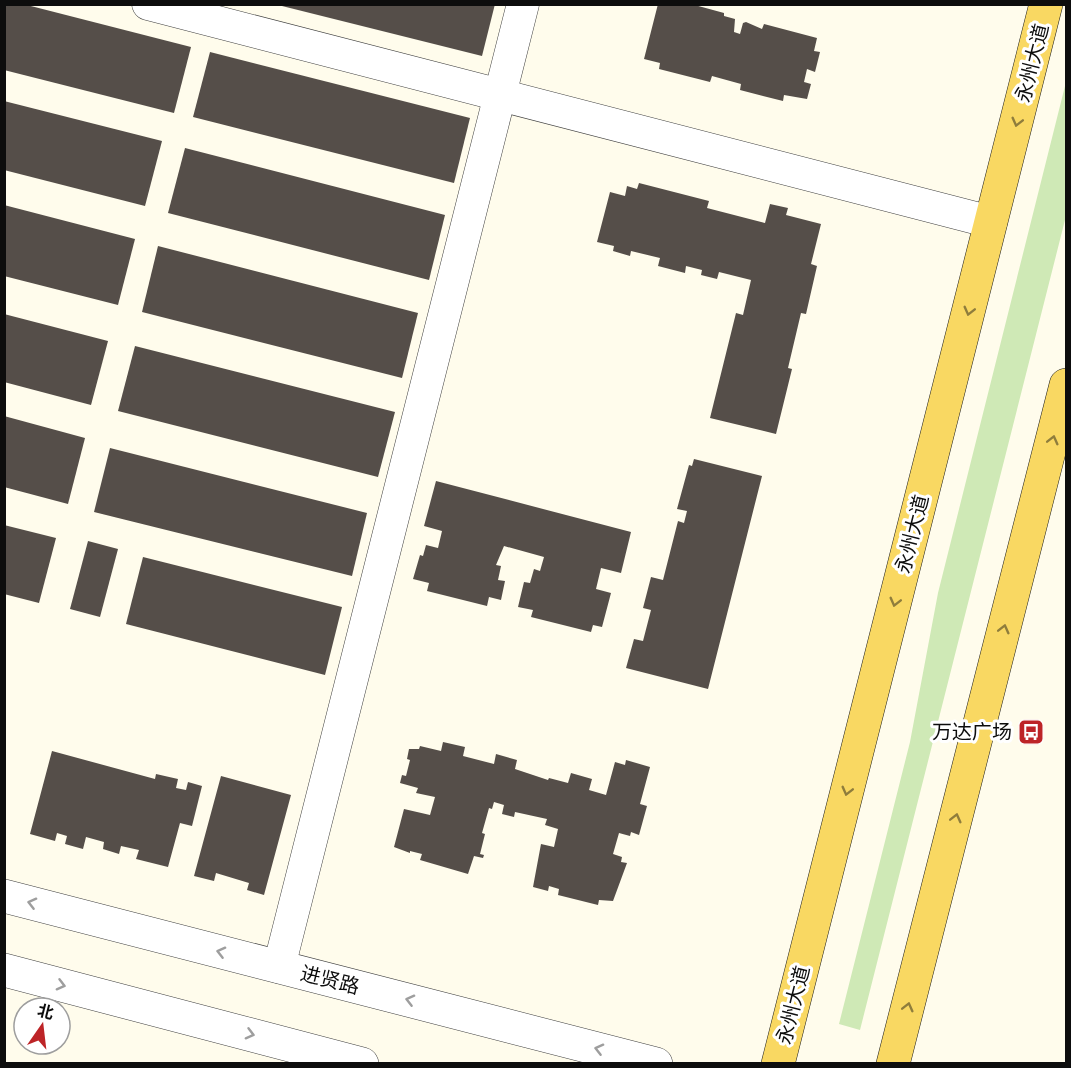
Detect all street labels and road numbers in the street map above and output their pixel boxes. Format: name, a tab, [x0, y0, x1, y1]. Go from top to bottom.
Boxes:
street label: 永州大道	[1011, 21, 1053, 105]
street label: 永州大道	[891, 492, 933, 576]
street label: 进贤路	[298, 961, 362, 999]
street label: 永州大道	[772, 963, 814, 1047]

